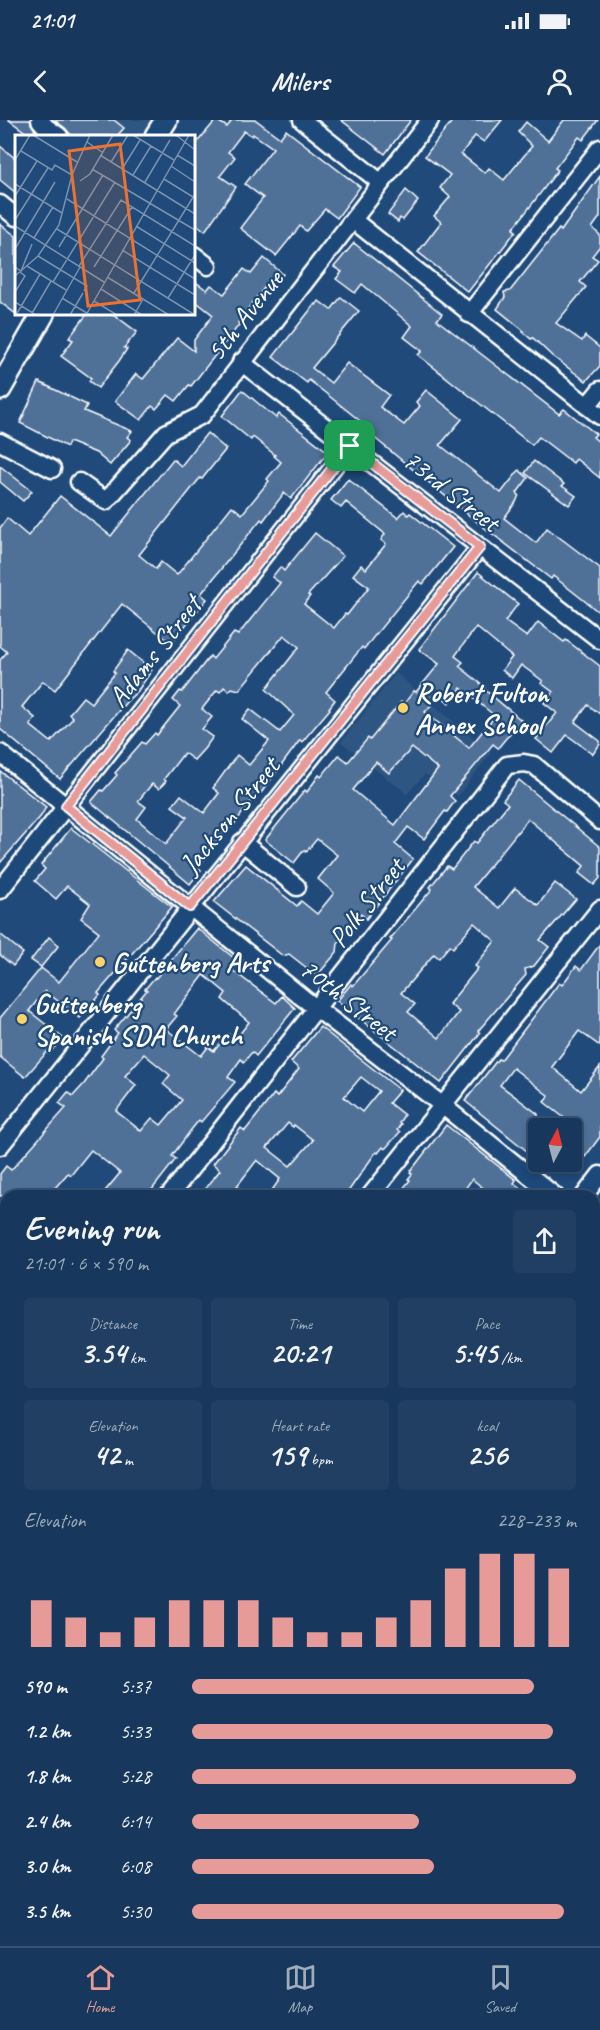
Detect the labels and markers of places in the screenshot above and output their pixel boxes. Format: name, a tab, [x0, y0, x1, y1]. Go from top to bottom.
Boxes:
pin	[324, 420, 375, 471]
place label: Robert Fulton Annex School	[415, 675, 551, 742]
marker: Robert Fulton Annex School	[396, 701, 410, 715]
place label: Guttenberg Arts	[112, 945, 272, 980]
marker: Guttenberg Arts	[93, 955, 107, 969]
place label: Guttenberg Spanish SDA Church	[34, 986, 244, 1053]
marker: Guttenberg Spanish SDA Church	[15, 1012, 29, 1026]

